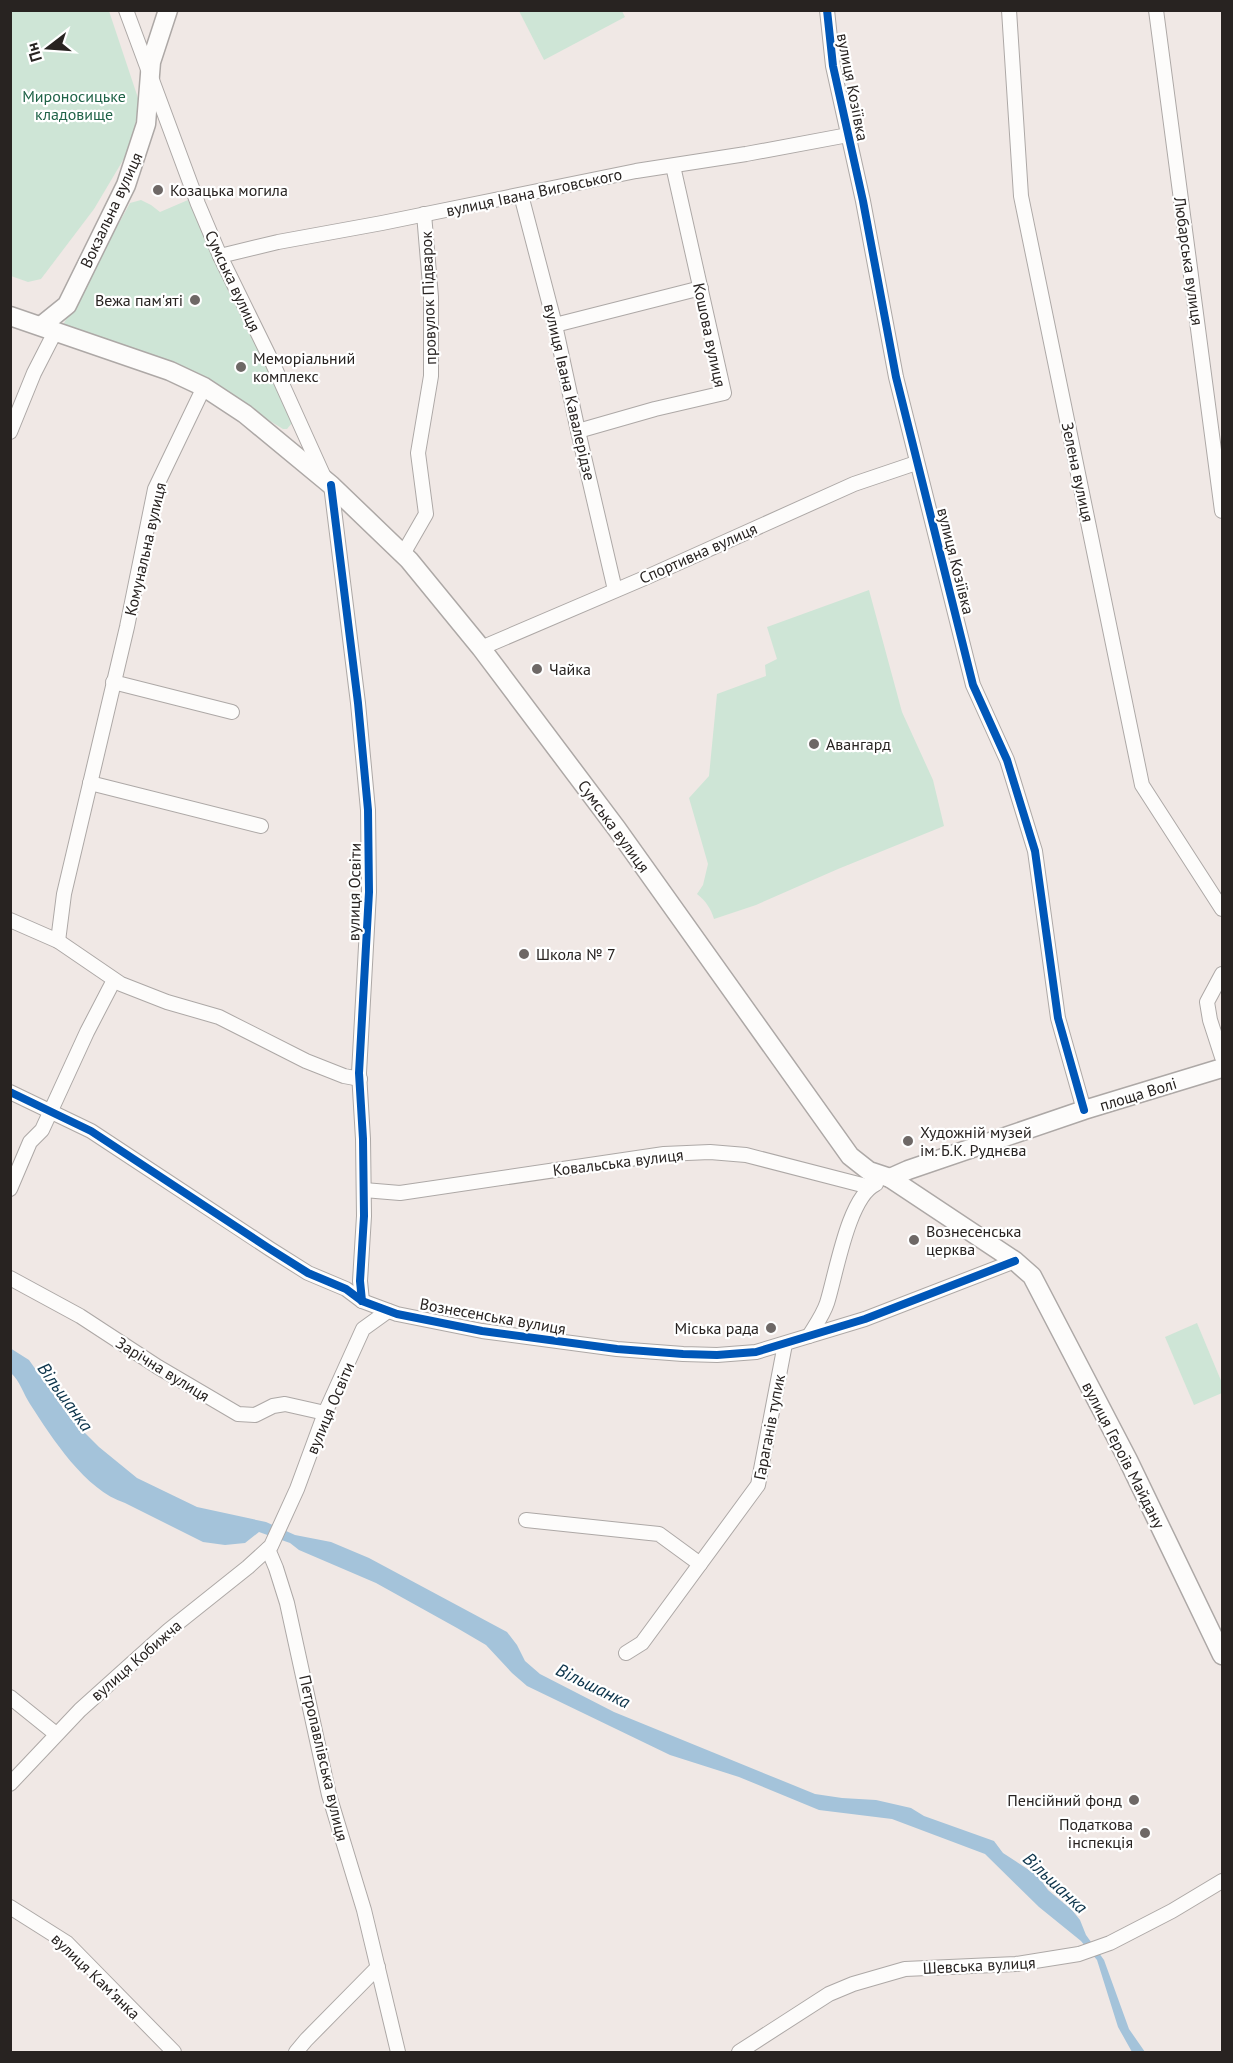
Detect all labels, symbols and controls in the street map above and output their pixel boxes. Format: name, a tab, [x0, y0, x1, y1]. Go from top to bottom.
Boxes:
north arrow	[18, 18, 78, 78]
street label: вулиця Козіївка	[833, 31, 873, 143]
text: Пн	[21, 40, 46, 64]
park label: Мироносицьке кладовище	[22, 86, 126, 124]
street label: Вокзальна вулиця	[75, 149, 147, 271]
street label: вулиця Івана Виговського	[444, 164, 624, 220]
place label: Козацька могила	[170, 180, 288, 200]
marker: Козацька могила	[151, 183, 165, 197]
street label: Любарська вулиця	[1170, 194, 1208, 327]
street label: Сумська вулиця	[201, 227, 265, 335]
street label: провулок Підварок	[416, 230, 440, 365]
street label: Кошова вулиця	[689, 281, 731, 389]
place label: Вежа пам'яті	[95, 290, 183, 310]
marker: Вежа пам'яті	[188, 293, 202, 307]
street label: вулиця Івана Кавалерідзе	[540, 302, 600, 482]
place label: Меморіальний комплекс	[253, 348, 355, 386]
marker: Меморіальний комплекс	[234, 360, 248, 374]
street label: Зелена вулиця	[1058, 420, 1098, 524]
street label: Комунальна вулиця	[120, 480, 170, 618]
street label: вулиця Козіївка	[933, 506, 979, 616]
street label: Спортивна вулиця	[636, 518, 760, 588]
place label: Чайка	[549, 659, 591, 679]
marker: Чайка	[530, 662, 544, 676]
place label: Авангард	[826, 734, 891, 754]
marker: Авангард	[807, 737, 821, 751]
street label: Сумська вулиця	[574, 776, 654, 876]
street label: вулиця Освіти	[343, 843, 365, 941]
place label: Школа № 7	[536, 944, 616, 964]
marker: Школа № 7	[517, 947, 531, 961]
street label: площа Волі	[1097, 1073, 1179, 1115]
place label: Художній музей ім. Б.К. Руднєва	[920, 1122, 1032, 1160]
marker: Художній музей ім. Б.К. Руднєва	[901, 1134, 915, 1148]
street label: Ковальська вулиця	[552, 1144, 684, 1180]
place label: Вознесенська церква	[926, 1221, 1021, 1259]
marker: Вознесенська церква	[907, 1233, 921, 1247]
street label: Вознесенська вулиця	[418, 1293, 568, 1339]
place label: Міська рада	[674, 1318, 759, 1338]
marker: Міська рада	[764, 1321, 778, 1335]
street label: Зарічна вулиця	[113, 1332, 213, 1406]
water label: Вільшанка	[33, 1358, 98, 1436]
street label: вулиця Освіти	[302, 1359, 358, 1457]
street label: Гараганів тупик	[749, 1372, 789, 1482]
street label: вулиця Героїв Майдану	[1078, 1378, 1170, 1532]
street label: вулиця Кобижча	[87, 1615, 185, 1705]
water label: Вільшанка	[552, 1658, 634, 1713]
street label: Петропавлівська вулиця	[295, 1673, 353, 1843]
place label: Пенсійний фонд	[1007, 1790, 1122, 1810]
marker: Пенсійний фонд	[1127, 1793, 1141, 1807]
place label: Податкова інспекція	[1059, 1814, 1133, 1852]
marker: Податкова інспекція	[1138, 1826, 1152, 1840]
water label: Вільшанка	[1018, 1847, 1093, 1918]
street label: вулиця Камʼянка	[47, 1929, 145, 2023]
street label: Шевська вулиця	[922, 1952, 1036, 1978]

